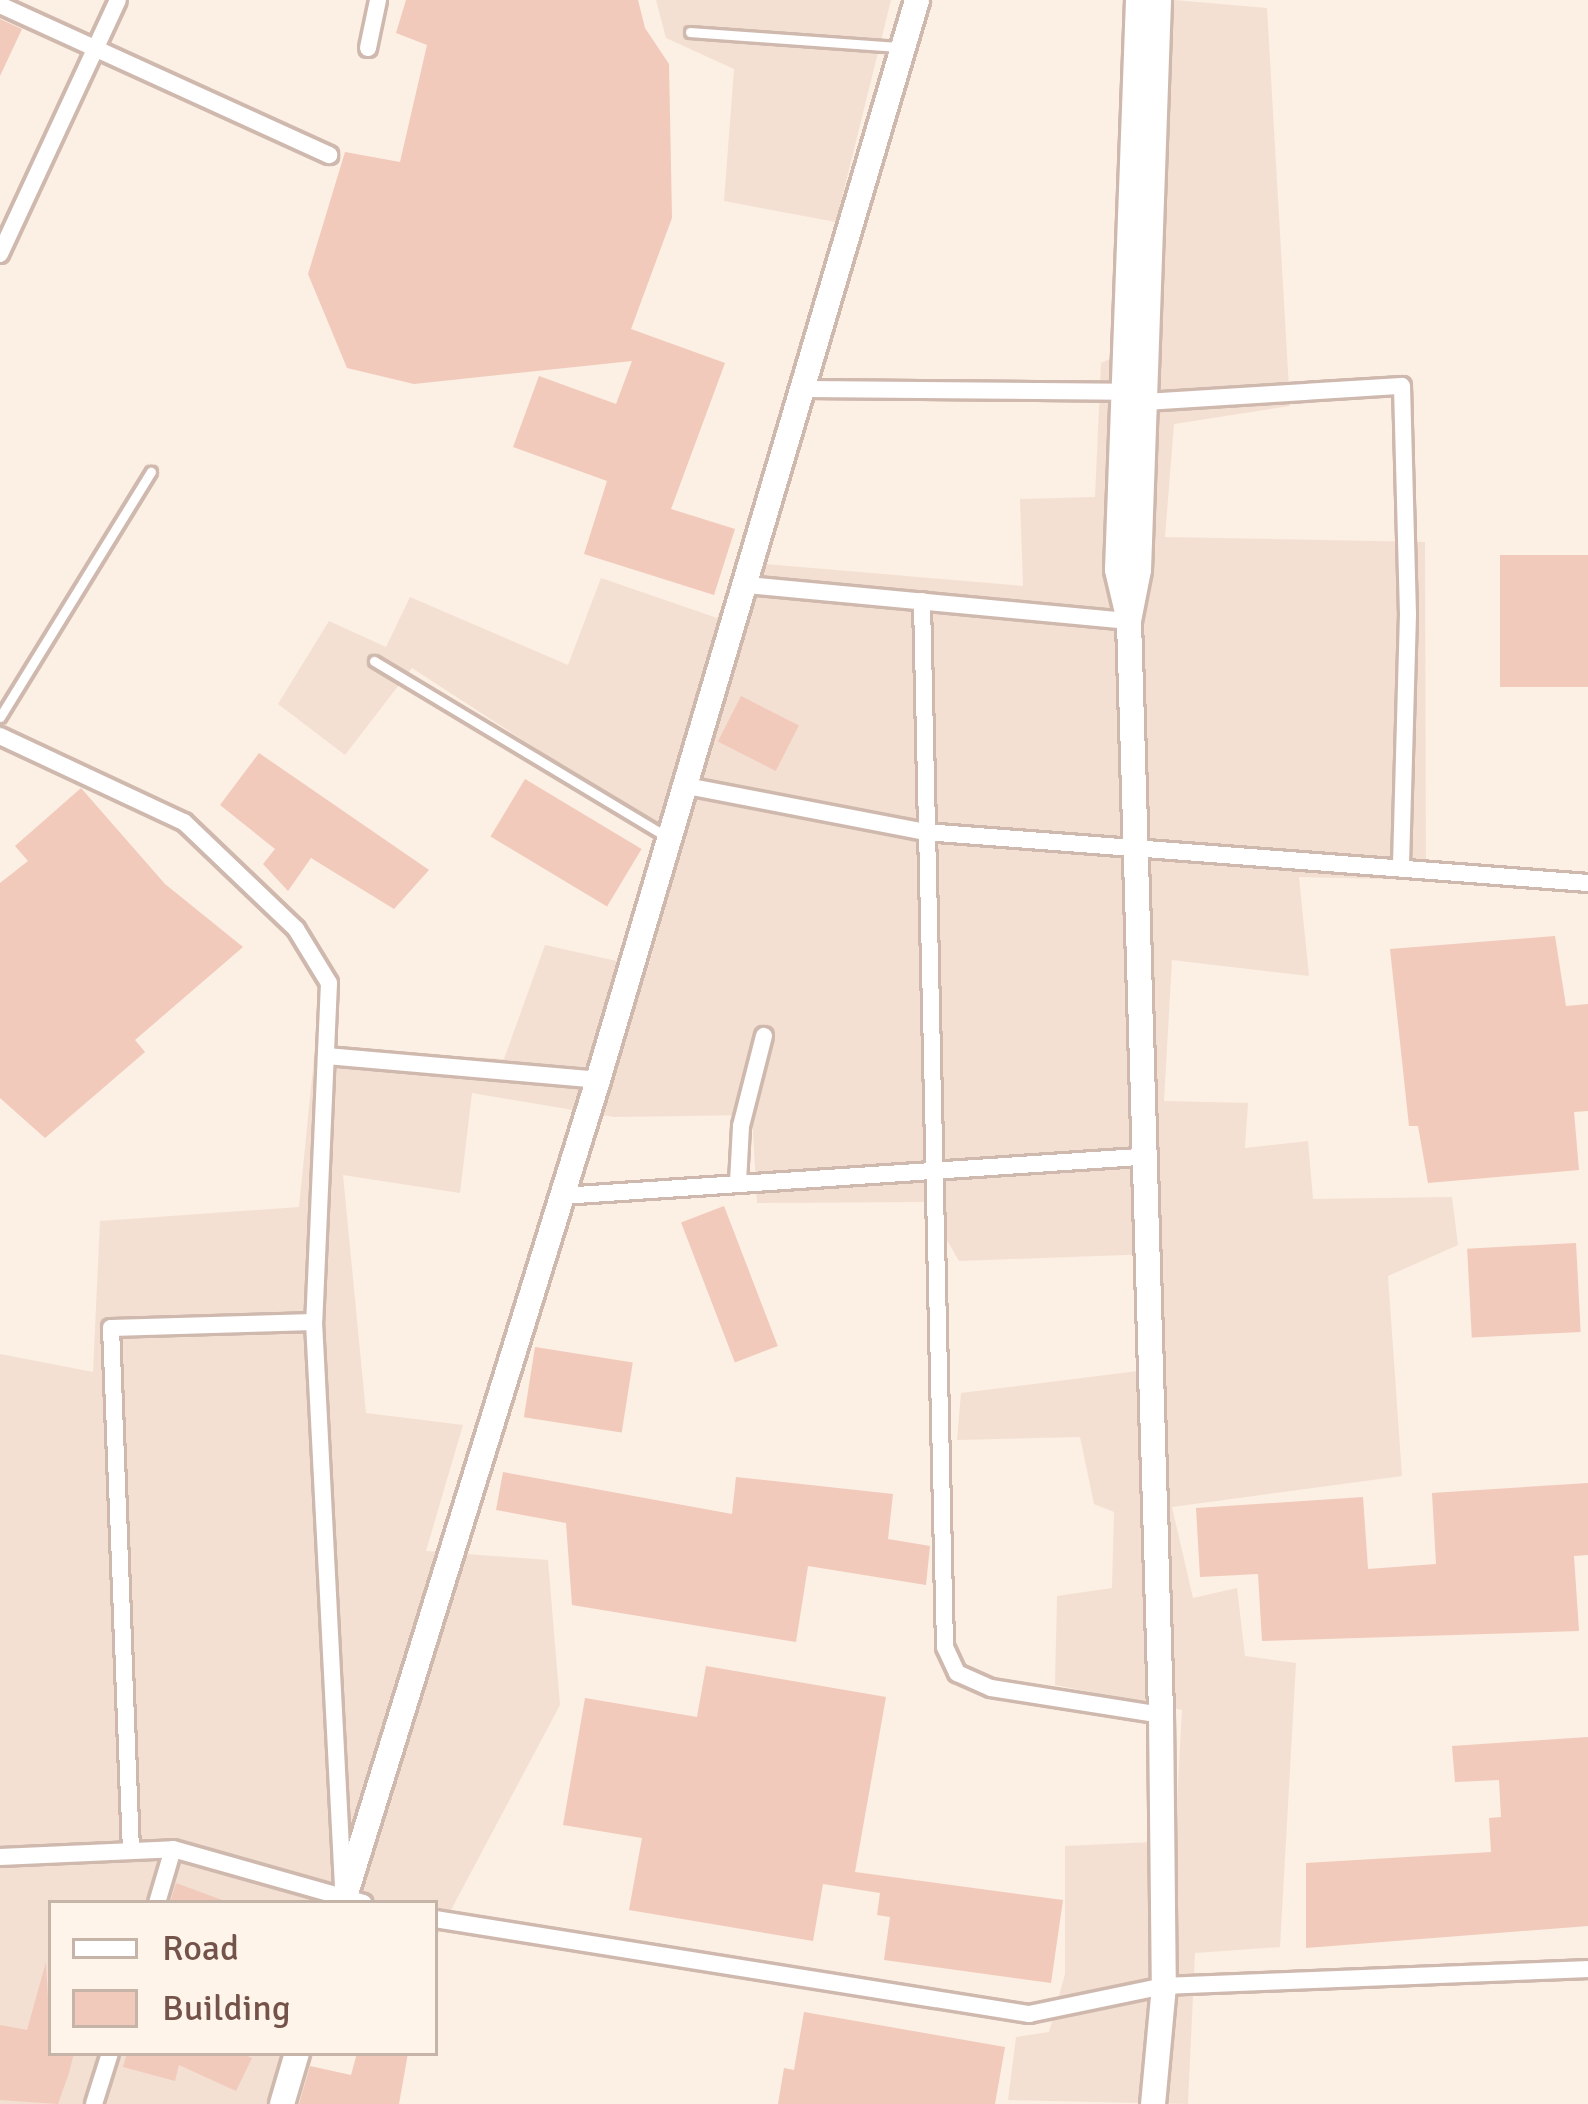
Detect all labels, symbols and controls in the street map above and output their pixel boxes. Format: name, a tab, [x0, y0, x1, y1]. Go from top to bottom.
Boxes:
legend	[48, 1900, 438, 2056]
text: Road	[162, 1926, 239, 1971]
text: Building	[162, 1986, 291, 2031]

